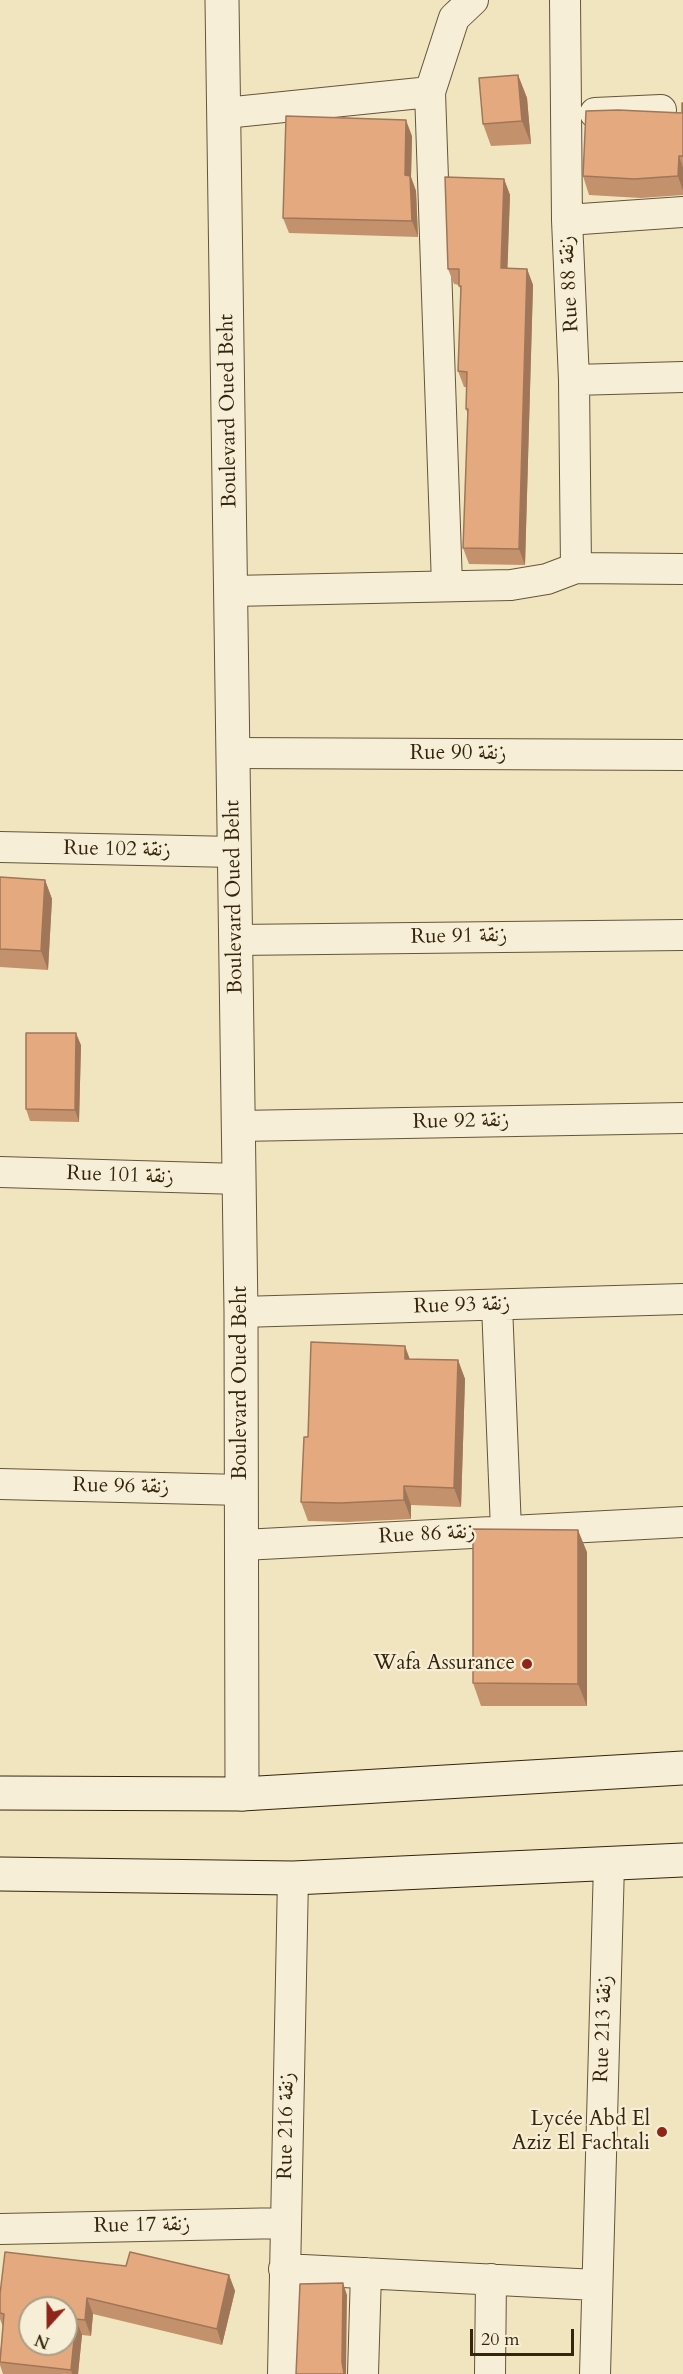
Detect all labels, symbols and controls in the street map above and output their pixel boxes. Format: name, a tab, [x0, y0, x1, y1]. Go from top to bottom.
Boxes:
street label: Rue 88 زنقة	[555, 235, 585, 333]
street label: Boulevard Oued Beht	[215, 314, 243, 508]
street label: Rue 90 زنقة	[410, 741, 506, 767]
street label: Boulevard Oued Beht	[221, 800, 249, 994]
street label: Rue 102 زنقة	[63, 836, 171, 864]
street label: Rue 91 زنقة	[410, 924, 508, 950]
street label: Rue 92 زنقة	[412, 1109, 510, 1135]
street label: Rue 101 زنقة	[66, 1162, 174, 1190]
street label: Boulevard Oued Beht	[228, 1286, 254, 1480]
street label: Rue 93 زنقة	[413, 1292, 511, 1320]
street label: Rue 96 زنقة	[72, 1474, 170, 1500]
street label: Rue 86 زنقة	[378, 1520, 476, 1550]
place label: Wafa Assurance	[373, 1651, 515, 1677]
marker: Wafa Assurance	[520, 1657, 534, 1671]
street label: Rue 213 زنقة	[590, 1975, 618, 2083]
street label: Rue 216 زنقة	[273, 2072, 301, 2180]
place label: Lycée Abd El Aziz El Fachtali	[512, 2107, 650, 2157]
marker: Lycée Abd El Aziz El Fachtali	[655, 2125, 669, 2139]
street label: Rue 17 زنقة	[93, 2213, 191, 2239]
north arrow	[18, 2296, 78, 2356]
scale bar	[473, 2317, 576, 2355]
text: 20 m	[481, 2327, 520, 2352]
text: N	[32, 2328, 53, 2354]

